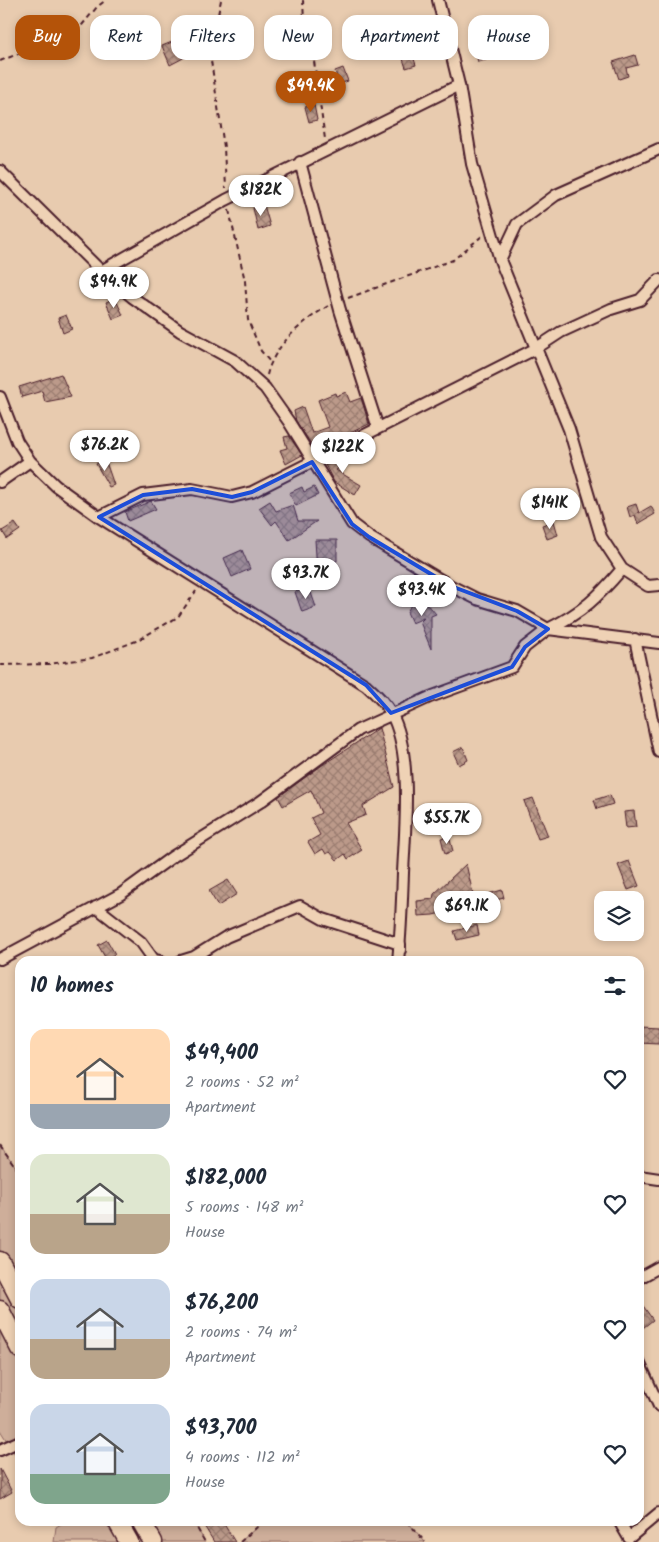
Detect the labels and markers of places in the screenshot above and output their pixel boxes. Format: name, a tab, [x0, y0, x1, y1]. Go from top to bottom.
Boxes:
pin: $49.4K	[270, 70, 352, 113]
pin: $182K	[226, 174, 296, 217]
pin: $94.9K	[73, 266, 155, 309]
pin: $76.2K	[64, 430, 146, 472]
pin: $122K	[308, 432, 378, 474]
pin: $141K	[515, 488, 585, 530]
pin: $93.7K	[265, 558, 347, 600]
pin: $93.4K	[381, 574, 463, 617]
pin: $55.7K	[406, 802, 488, 845]
pin: $69.1K	[426, 890, 508, 933]

